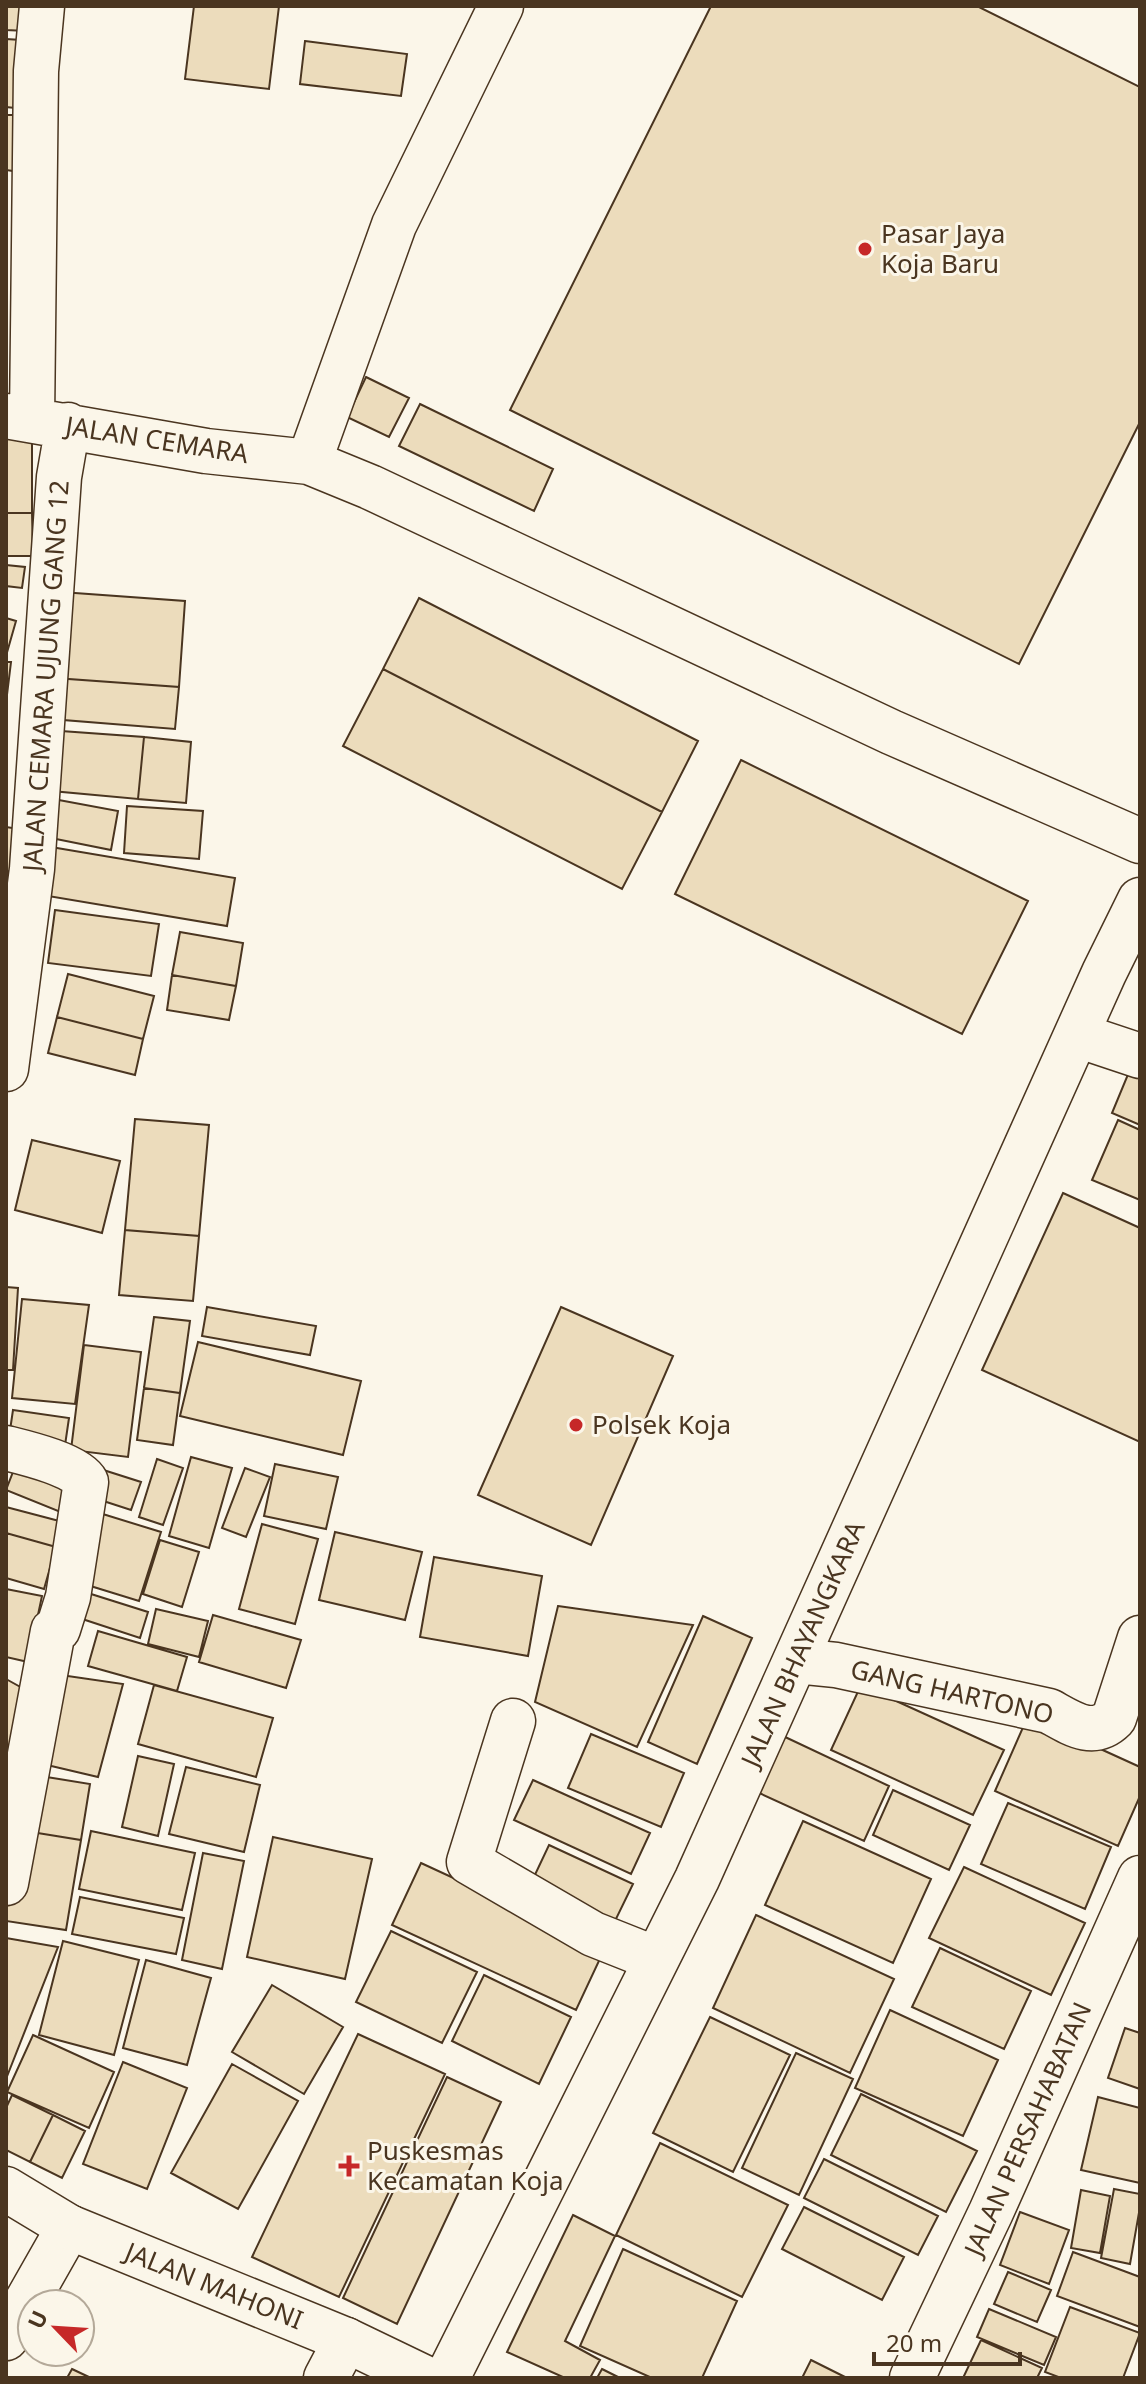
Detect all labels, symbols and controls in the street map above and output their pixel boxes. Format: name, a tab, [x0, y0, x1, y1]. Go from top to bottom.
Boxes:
place label: Pasar Jaya Koja Baru	[881, 215, 1005, 281]
marker: Pasar Jaya Koja Baru	[856, 240, 874, 258]
street label: JALAN CEMARA	[60, 406, 251, 471]
street label: JALAN CEMARA UJUNG GANG 12	[13, 479, 77, 876]
place label: Polsek Koja	[592, 1406, 731, 1442]
marker: Polsek Koja	[567, 1416, 585, 1434]
street label: JALAN BHAYANGKARA	[730, 1515, 873, 1775]
street label: GANG HARTONO	[847, 1650, 1057, 1732]
street label: JALAN PERSAHABATAN	[954, 1996, 1099, 2264]
place label: Puskesmas Kecamatan Koja	[367, 2132, 564, 2198]
marker: Puskesmas Kecamatan Koja	[338, 2155, 360, 2177]
street label: JALAN MAHONI	[117, 2232, 309, 2337]
north arrow	[16, 2288, 96, 2368]
text: U	[20, 2305, 54, 2333]
scale bar	[874, 2316, 1020, 2366]
text: 20 m	[886, 2326, 942, 2359]

